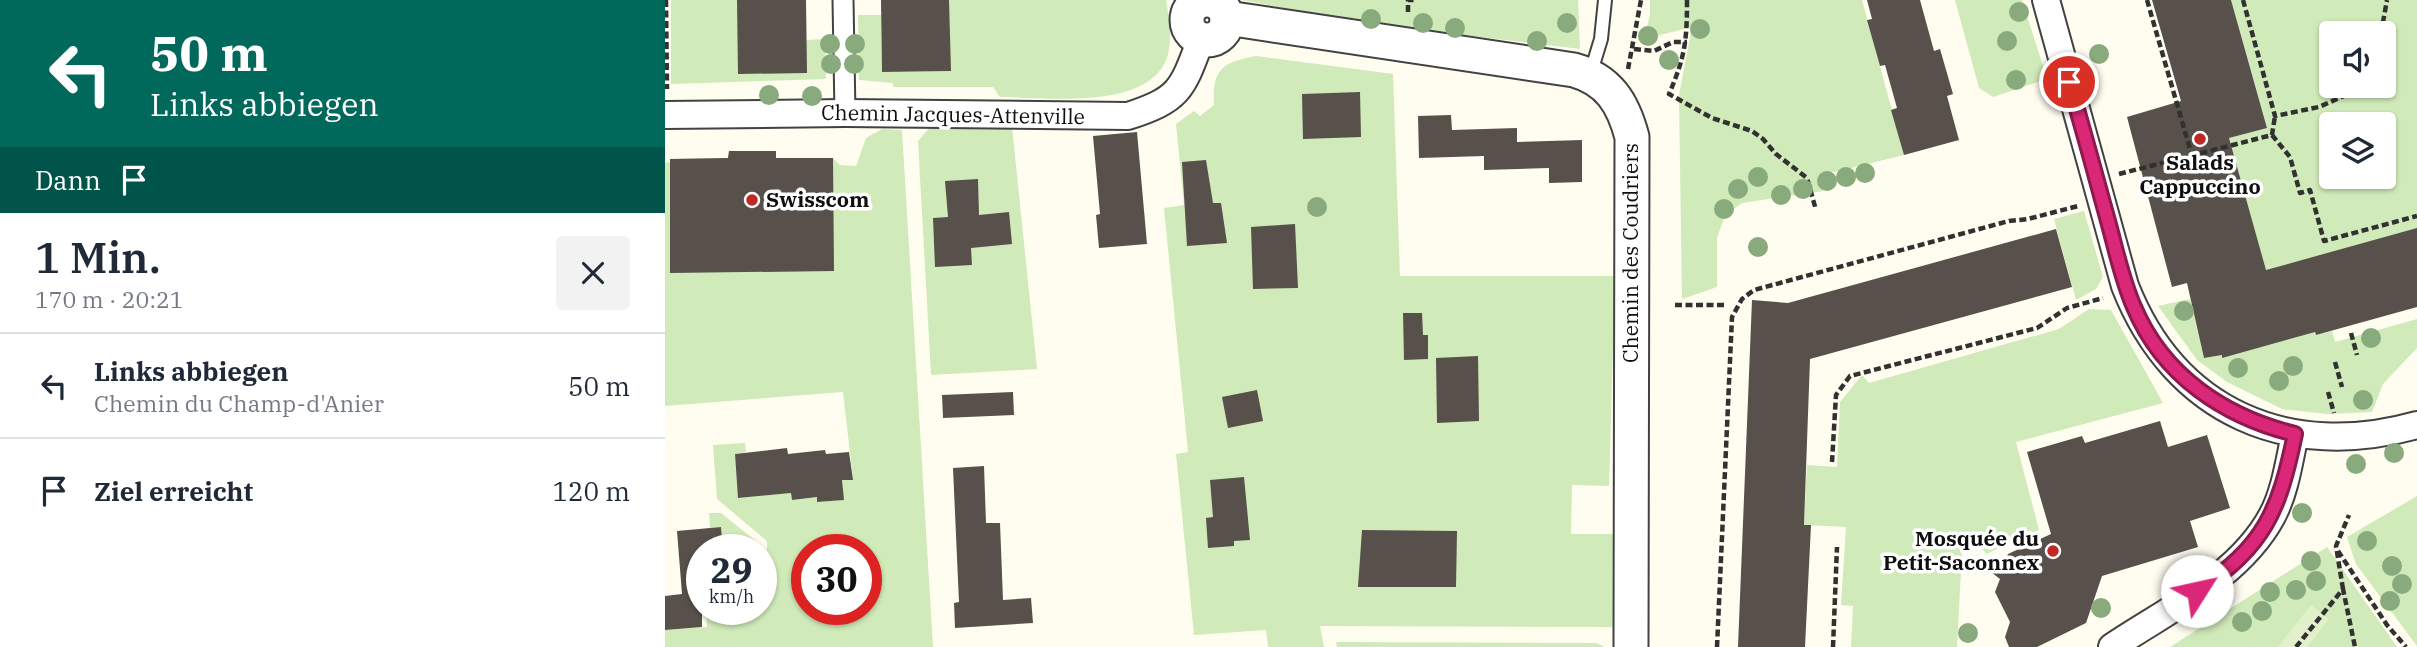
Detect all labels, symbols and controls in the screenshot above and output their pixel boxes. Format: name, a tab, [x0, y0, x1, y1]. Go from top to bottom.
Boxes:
text: 50 m	[150, 21, 268, 84]
map controls	[2319, 21, 2396, 189]
button: sound	[2319, 21, 2396, 98]
icon: left	[35, 28, 126, 119]
pin	[2039, 52, 2099, 112]
icon: arrive	[2050, 63, 2088, 101]
text: Links abbiegen	[150, 83, 379, 125]
street label: Chemin Jacques-Attenville	[821, 98, 1085, 130]
button: layers	[2319, 112, 2396, 189]
marker: Salads Cappuccino	[2192, 131, 2208, 147]
street label: Chemin des Coudriers	[1616, 143, 1644, 363]
place label: Salads Cappuccino	[2139, 148, 2261, 200]
icon: arrive	[115, 161, 153, 199]
text: Dann	[35, 163, 101, 197]
place label: Swisscom	[766, 185, 869, 213]
marker: Swisscom	[744, 192, 760, 208]
text: 1 Min.	[35, 230, 161, 285]
button: close	[556, 236, 630, 310]
text: 170 m · 20:21	[35, 284, 184, 314]
text: Links abbiegen	[94, 354, 289, 388]
icon: left	[35, 367, 73, 405]
text: 50 m	[568, 369, 630, 403]
text: Chemin du Champ-d'Anier	[94, 388, 384, 418]
icon: arrive	[35, 472, 73, 510]
text: Ziel erreicht	[94, 474, 253, 508]
text: 120 m	[552, 474, 630, 508]
place label: Mosquée du Petit-Saconnex	[1883, 524, 2040, 576]
speed limit sign: 30	[791, 534, 882, 625]
marker: Mosquée du Petit-Saconnex	[2045, 543, 2061, 559]
text: 29	[710, 547, 753, 593]
position arrow	[2160, 554, 2234, 628]
text: km/h	[709, 585, 754, 608]

